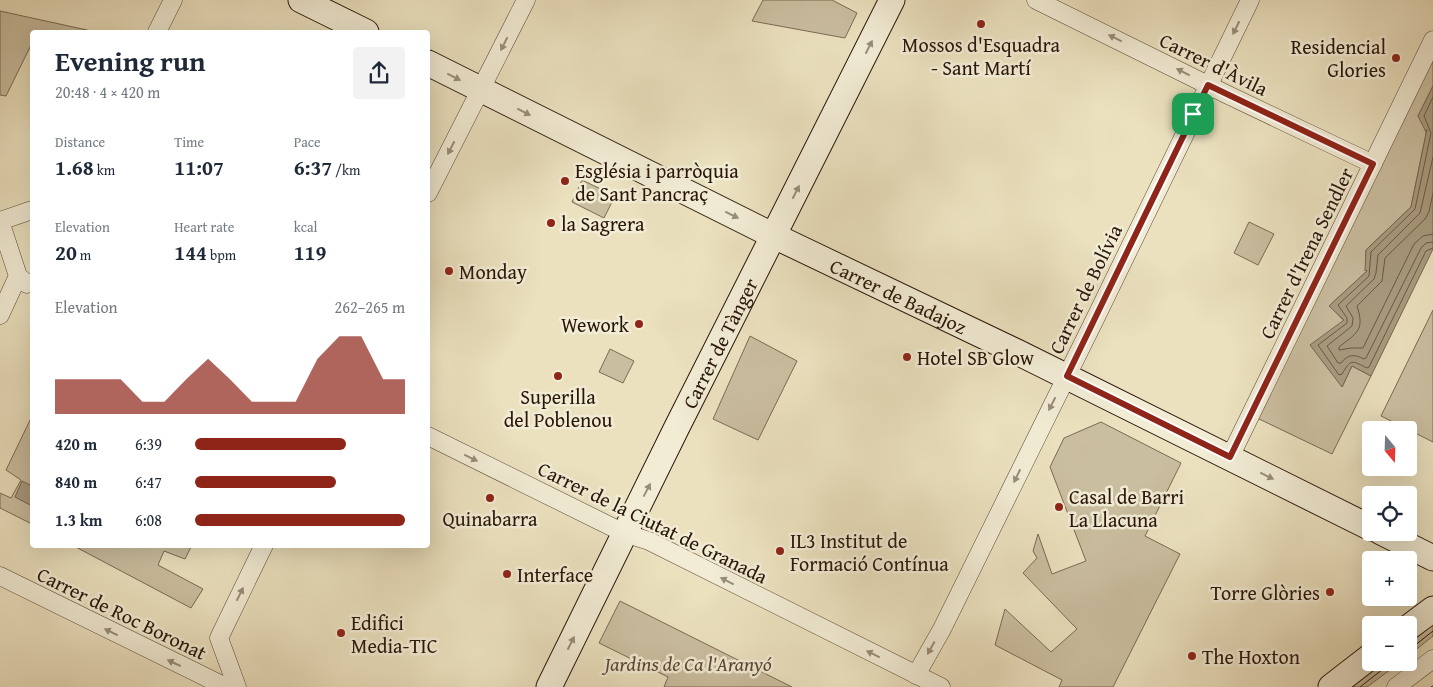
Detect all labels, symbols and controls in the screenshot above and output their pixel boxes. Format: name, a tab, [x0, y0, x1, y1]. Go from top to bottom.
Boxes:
marker: Mossos d'Esquadra - Sant Martí	[975, 18, 987, 30]
one-way arrow	[1232, 21, 1240, 35]
street label: Carrer d'Àvila	[1155, 25, 1273, 103]
place label: Mossos d'Esquadra - Sant Martí	[902, 30, 1060, 82]
place label: Residencial Glories	[1291, 32, 1386, 84]
one-way arrow	[1108, 34, 1122, 42]
one-way arrow	[500, 36, 508, 51]
text: Evening run	[55, 40, 206, 81]
one-way arrow	[865, 40, 873, 54]
button: share	[353, 47, 405, 99]
marker: Residencial Glories	[1390, 52, 1402, 64]
one-way arrow	[1176, 68, 1190, 76]
one-way arrow	[447, 73, 461, 81]
text: 20:48 · 4 × 420 m	[55, 80, 160, 104]
pin	[1172, 93, 1214, 135]
icon: arrive	[1179, 100, 1207, 128]
one-way arrow	[517, 108, 531, 116]
text: Distance	[55, 132, 105, 152]
text: Time	[174, 132, 204, 152]
text: Pace	[294, 132, 321, 152]
one-way arrow	[446, 141, 454, 155]
text: 1.68	[55, 152, 94, 183]
text: 11:07	[174, 152, 224, 183]
text: 6:37	[294, 152, 332, 183]
place label: Església i parròquia de Sant Pancraç	[575, 156, 739, 208]
text: km	[94, 160, 115, 180]
text: /km	[332, 160, 360, 180]
street label: Carrer d'Irena Sendler	[1252, 163, 1360, 343]
marker: Església i parròquia de Sant Pancraç	[559, 175, 571, 187]
one-way arrow	[792, 185, 800, 200]
place label: la Sagrera	[561, 209, 645, 238]
one-way arrow	[725, 211, 739, 219]
text: Elevation	[55, 217, 110, 237]
text: Heart rate	[174, 217, 234, 237]
text: kcal	[294, 217, 318, 237]
marker: la Sagrera	[545, 217, 557, 229]
street label: Carrer de Bolívia	[1041, 219, 1129, 359]
text: 20	[55, 237, 77, 268]
text: 144	[174, 237, 207, 268]
text: 119	[294, 237, 326, 268]
text: m	[77, 245, 91, 265]
text: bpm	[207, 245, 236, 265]
street label: Carrer de Badajoz	[826, 250, 972, 341]
place label: Monday	[459, 257, 527, 286]
marker: Monday	[443, 265, 455, 277]
street label: Carrer de Tànger	[674, 273, 764, 413]
text: Elevation	[55, 295, 118, 319]
text: 262–265 m	[335, 295, 405, 319]
place label: Wework	[561, 310, 630, 339]
marker: Wework	[633, 318, 645, 330]
place label: Hotel SB Glow	[917, 343, 1035, 372]
marker: Hotel SB Glow	[901, 351, 913, 363]
marker: Superilla del Poblenou	[552, 370, 564, 382]
place label: Superilla del Poblenou	[504, 382, 612, 434]
one-way arrow	[1048, 397, 1056, 411]
north arrow	[1362, 421, 1418, 476]
map controls	[1362, 421, 1417, 671]
text: 420 m	[55, 432, 97, 456]
text: 6:39	[135, 432, 162, 456]
one-way arrow	[464, 454, 478, 462]
street label: Carrer de la Ciutat de Granada	[533, 454, 773, 591]
one-way arrow	[1013, 469, 1021, 483]
text: 840 m	[55, 470, 97, 494]
text: 6:47	[135, 470, 162, 494]
one-way arrow	[1260, 472, 1274, 480]
place label: Casal de Barri La Llacuna	[1069, 482, 1184, 534]
one-way arrow	[643, 483, 651, 497]
button: locate	[1362, 486, 1417, 541]
marker: Quinabarra	[484, 492, 496, 504]
marker: Casal de Barri La Llacuna	[1053, 501, 1065, 513]
place label: Quinabarra	[443, 504, 538, 533]
text: 1.3 km	[55, 508, 102, 532]
text: 6:08	[135, 508, 162, 532]
place label: IL3 Institut de Formació Contínua	[790, 526, 949, 578]
marker: IL3 Institut de Formació Contínua	[774, 545, 786, 557]
button: +	[1362, 551, 1417, 606]
street label: Carrer de Roc Boronat	[32, 559, 212, 667]
place label: Interface	[517, 560, 593, 589]
marker: Interface	[501, 568, 513, 580]
one-way arrow	[720, 577, 735, 585]
place label: Torre Glòries	[1211, 578, 1320, 607]
marker: Torre Glòries	[1324, 586, 1336, 598]
one-way arrow	[236, 587, 244, 601]
place label: Edifici Media-TIC	[351, 608, 438, 660]
button: −	[1362, 616, 1417, 671]
marker: Edifici Media-TIC	[335, 627, 347, 639]
one-way arrow	[104, 628, 118, 636]
one-way arrow	[567, 636, 575, 651]
one-way arrow	[927, 641, 936, 655]
place label: The Hoxton	[1202, 642, 1300, 671]
park label: Jardins de Ca l'Aranyó	[601, 649, 772, 678]
one-way arrow	[866, 649, 880, 657]
marker: The Hoxton	[1186, 650, 1198, 662]
one-way arrow	[167, 659, 182, 667]

